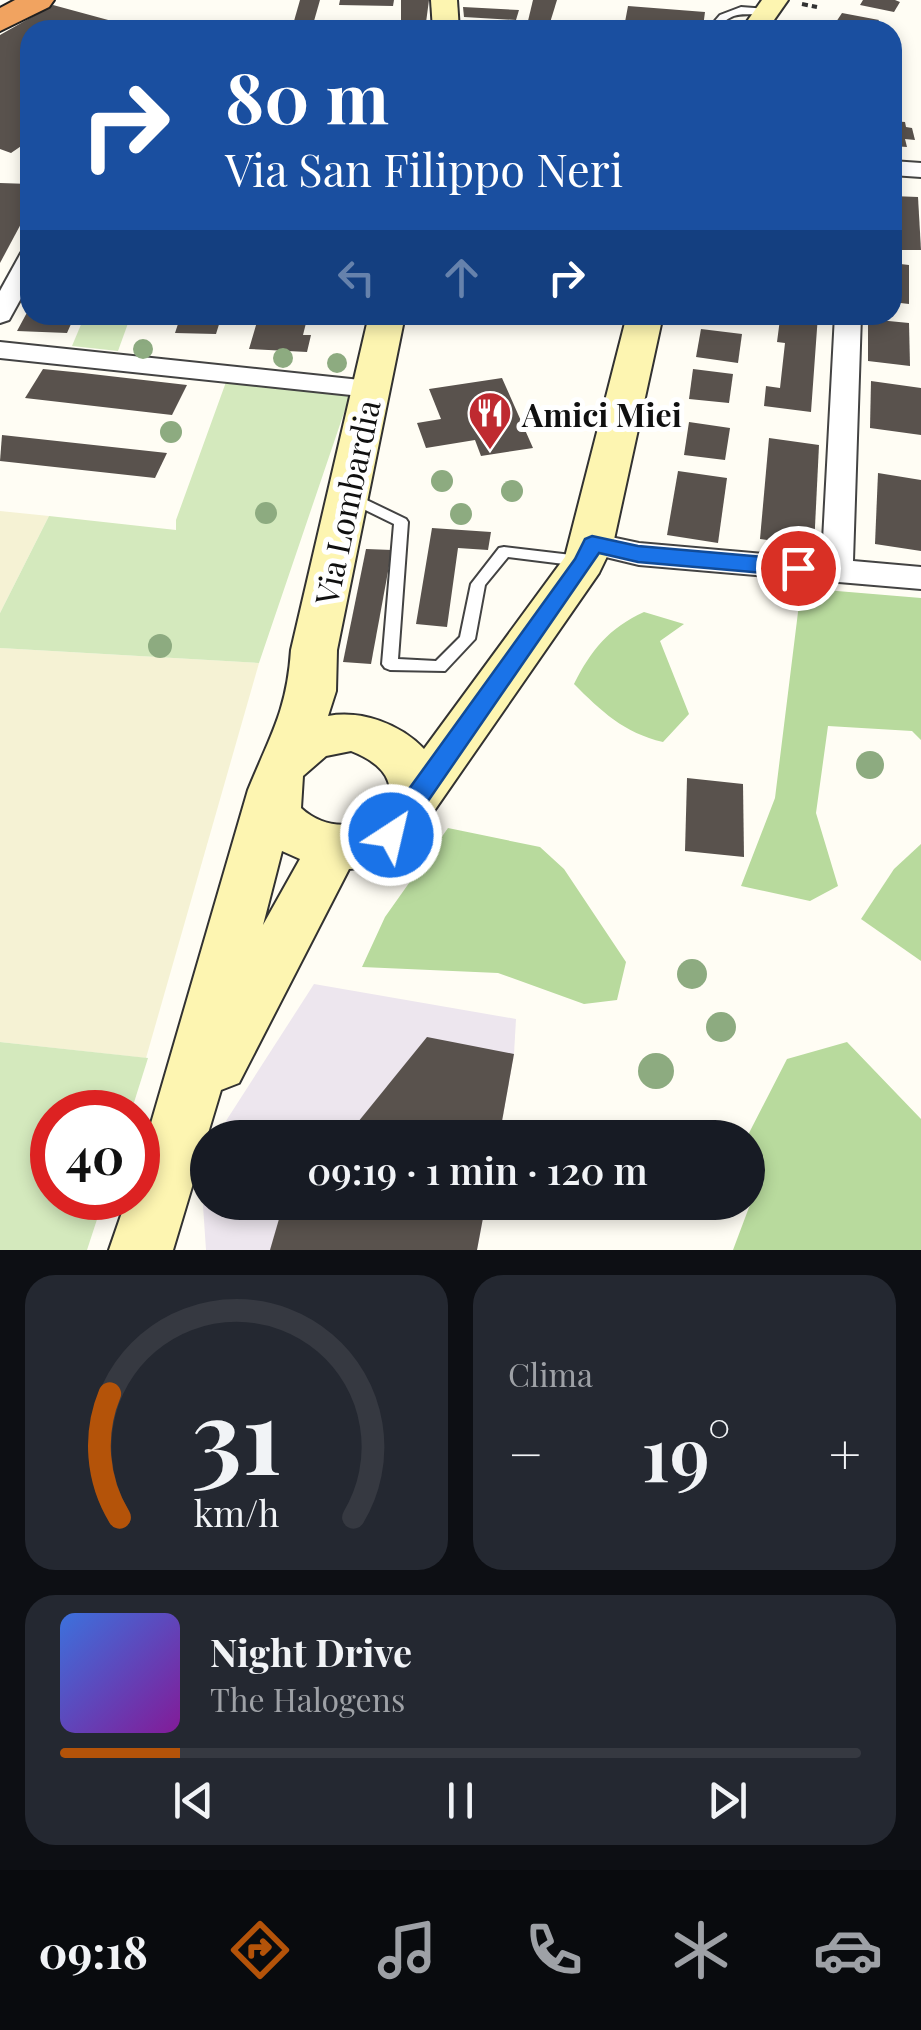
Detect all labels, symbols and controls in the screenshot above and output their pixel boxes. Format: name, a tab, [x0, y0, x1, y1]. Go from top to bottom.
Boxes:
text: 80 m	[225, 48, 389, 142]
icon: right	[60, 60, 190, 190]
text: Via San Filippo Neri	[225, 138, 623, 198]
icon: left	[329, 250, 384, 305]
icon: ahead	[434, 250, 489, 305]
icon: right	[539, 250, 594, 305]
restaurant icon: Amici Miei	[467, 390, 513, 451]
place label: Amici Miei	[521, 392, 682, 435]
street label: Via Lombardia	[303, 396, 389, 609]
pin	[756, 526, 841, 611]
icon: arrive	[771, 541, 826, 596]
position arrow	[339, 783, 443, 887]
speed limit sign: 40	[30, 1090, 160, 1220]
text: 09:19 · 1 min · 120 m	[307, 1144, 648, 1195]
text: Clima	[508, 1352, 593, 1395]
text: 31	[191, 1362, 282, 1501]
text: 19°	[641, 1401, 731, 1501]
text: −	[508, 1415, 544, 1489]
text: +	[829, 1415, 861, 1489]
text: km/h	[194, 1488, 279, 1536]
text: Night Drive	[210, 1626, 412, 1677]
text: The Halogens	[210, 1677, 405, 1720]
icon: previous	[166, 1773, 221, 1828]
icon: pause	[433, 1773, 488, 1828]
icon: next	[700, 1773, 755, 1828]
icon: directions	[225, 1915, 295, 1985]
icon: music	[372, 1915, 442, 1985]
icon: phone	[519, 1915, 589, 1985]
icon: climate	[666, 1915, 736, 1985]
icon: car	[813, 1915, 883, 1985]
text: 09:18	[38, 1920, 148, 1980]

